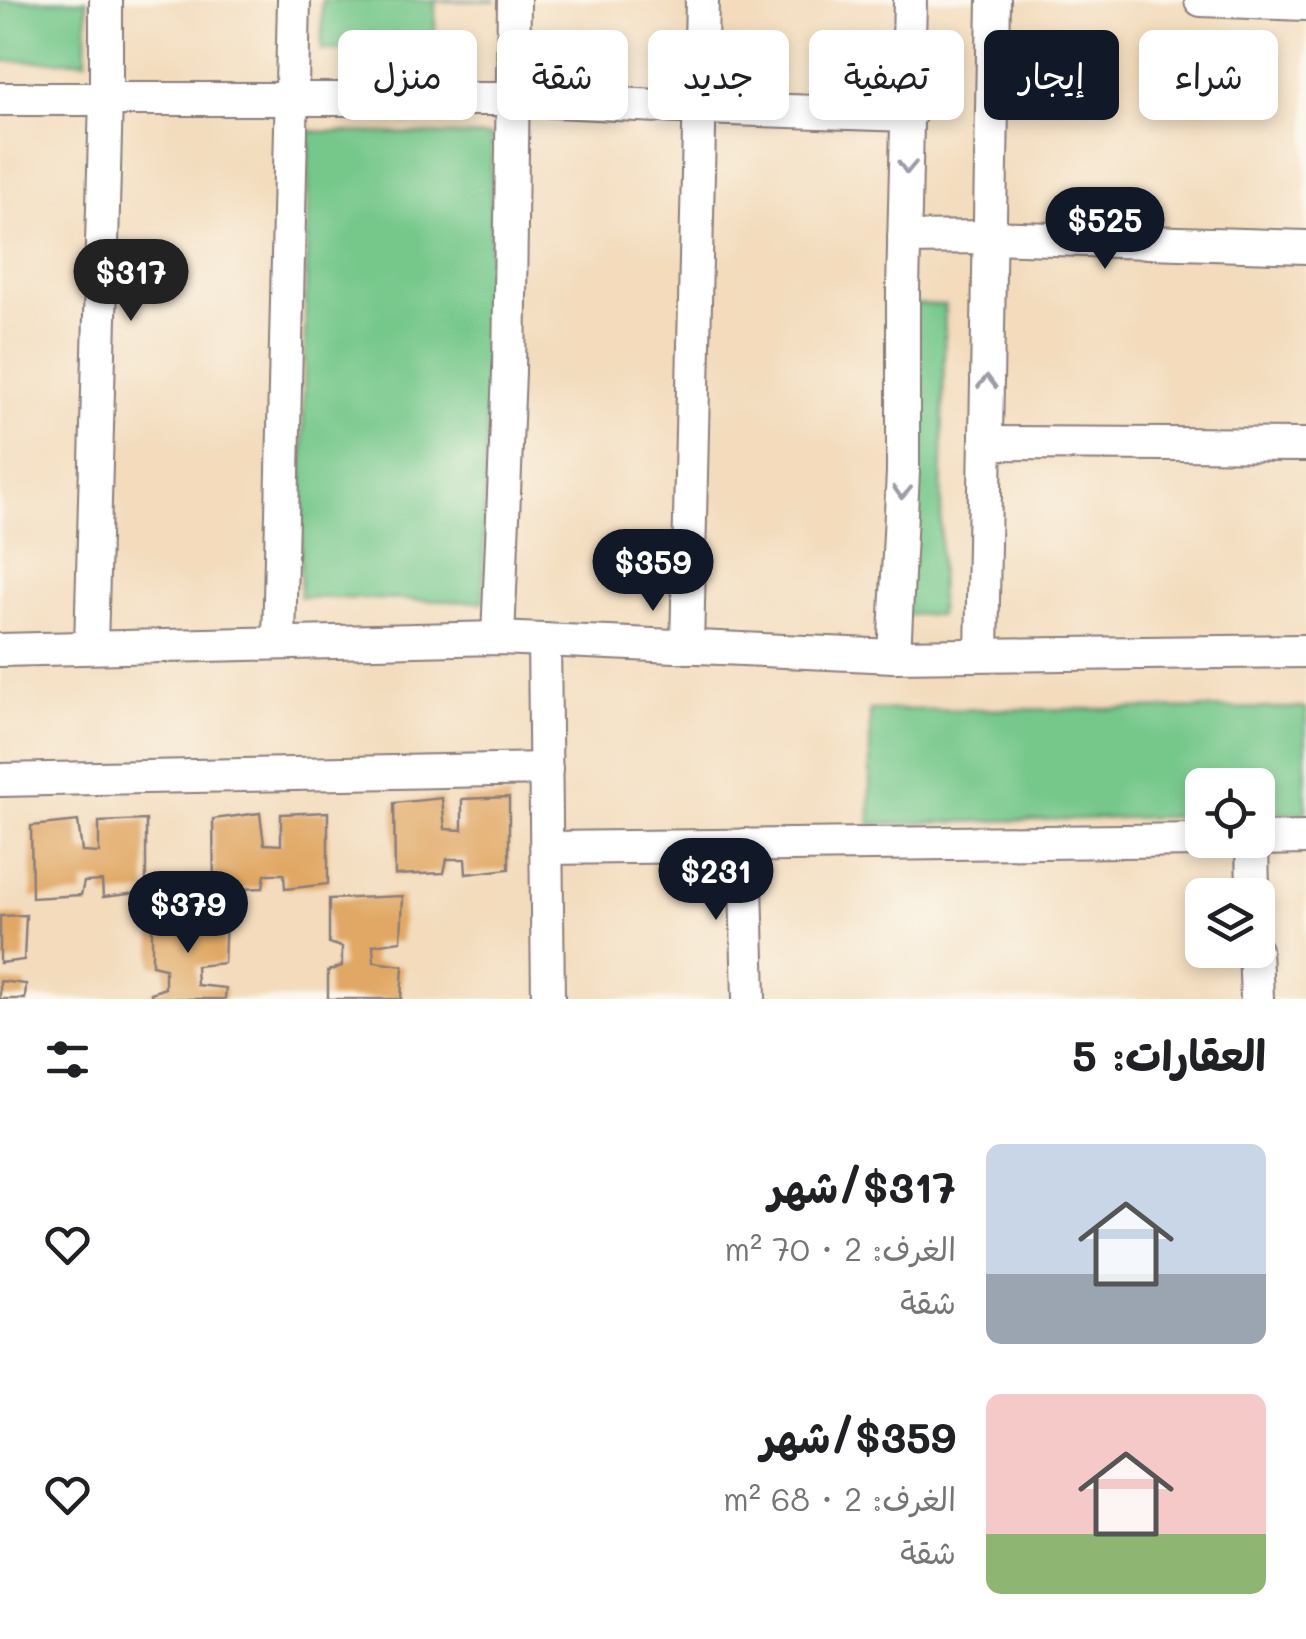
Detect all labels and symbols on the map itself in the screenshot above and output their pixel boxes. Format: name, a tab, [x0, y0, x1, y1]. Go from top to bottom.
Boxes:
one-way arrow	[896, 160, 917, 176]
pin: $525	[1046, 187, 1164, 272]
pin: $317	[72, 239, 190, 324]
one-way arrow	[976, 373, 998, 388]
one-way arrow	[892, 485, 913, 501]
pin: $359	[594, 529, 712, 614]
pin: $231	[657, 838, 775, 923]
pin: $379	[129, 871, 247, 956]

